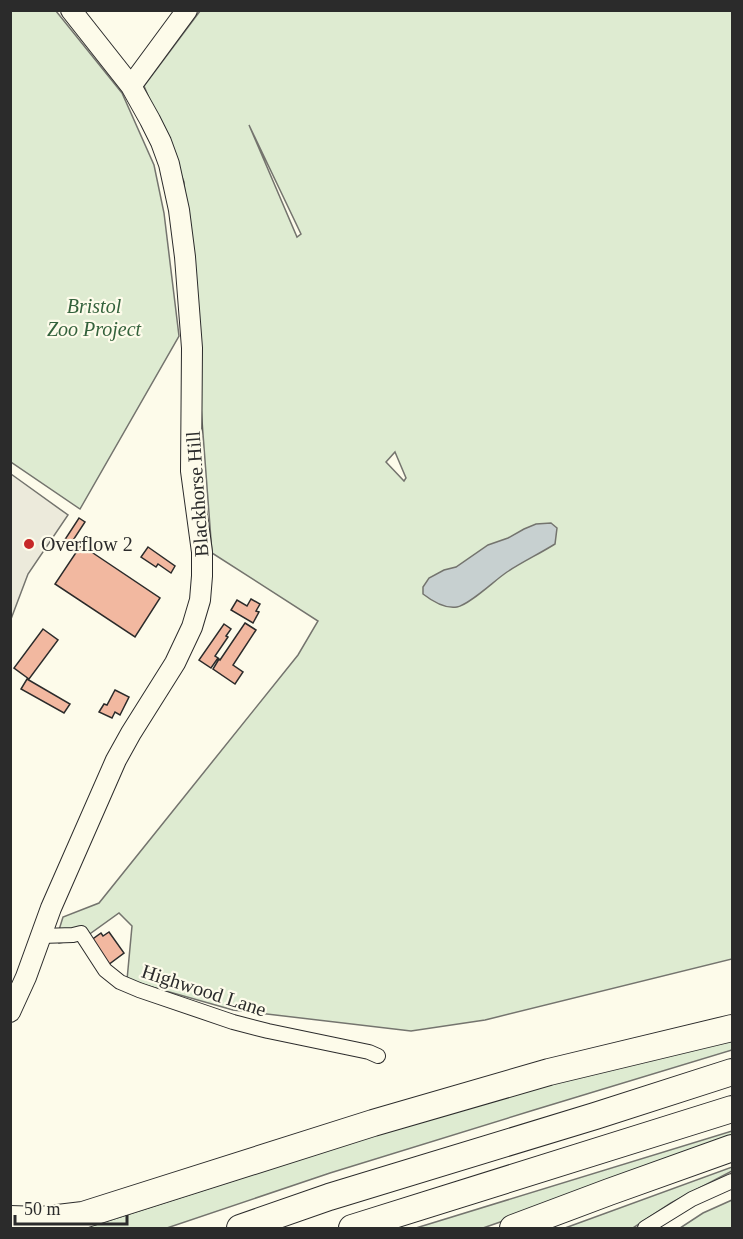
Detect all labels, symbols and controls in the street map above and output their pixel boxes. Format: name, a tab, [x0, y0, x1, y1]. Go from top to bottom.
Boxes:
park label: Bristol Zoo Project	[47, 295, 142, 341]
street label: Blackhorse Hill	[182, 430, 212, 558]
place label: Overflow 2	[41, 533, 133, 555]
marker: Overflow 2	[22, 537, 36, 551]
street label: Highwood Lane	[139, 960, 269, 1021]
scale bar	[15, 1188, 128, 1226]
text: 50 m	[24, 1199, 61, 1219]

